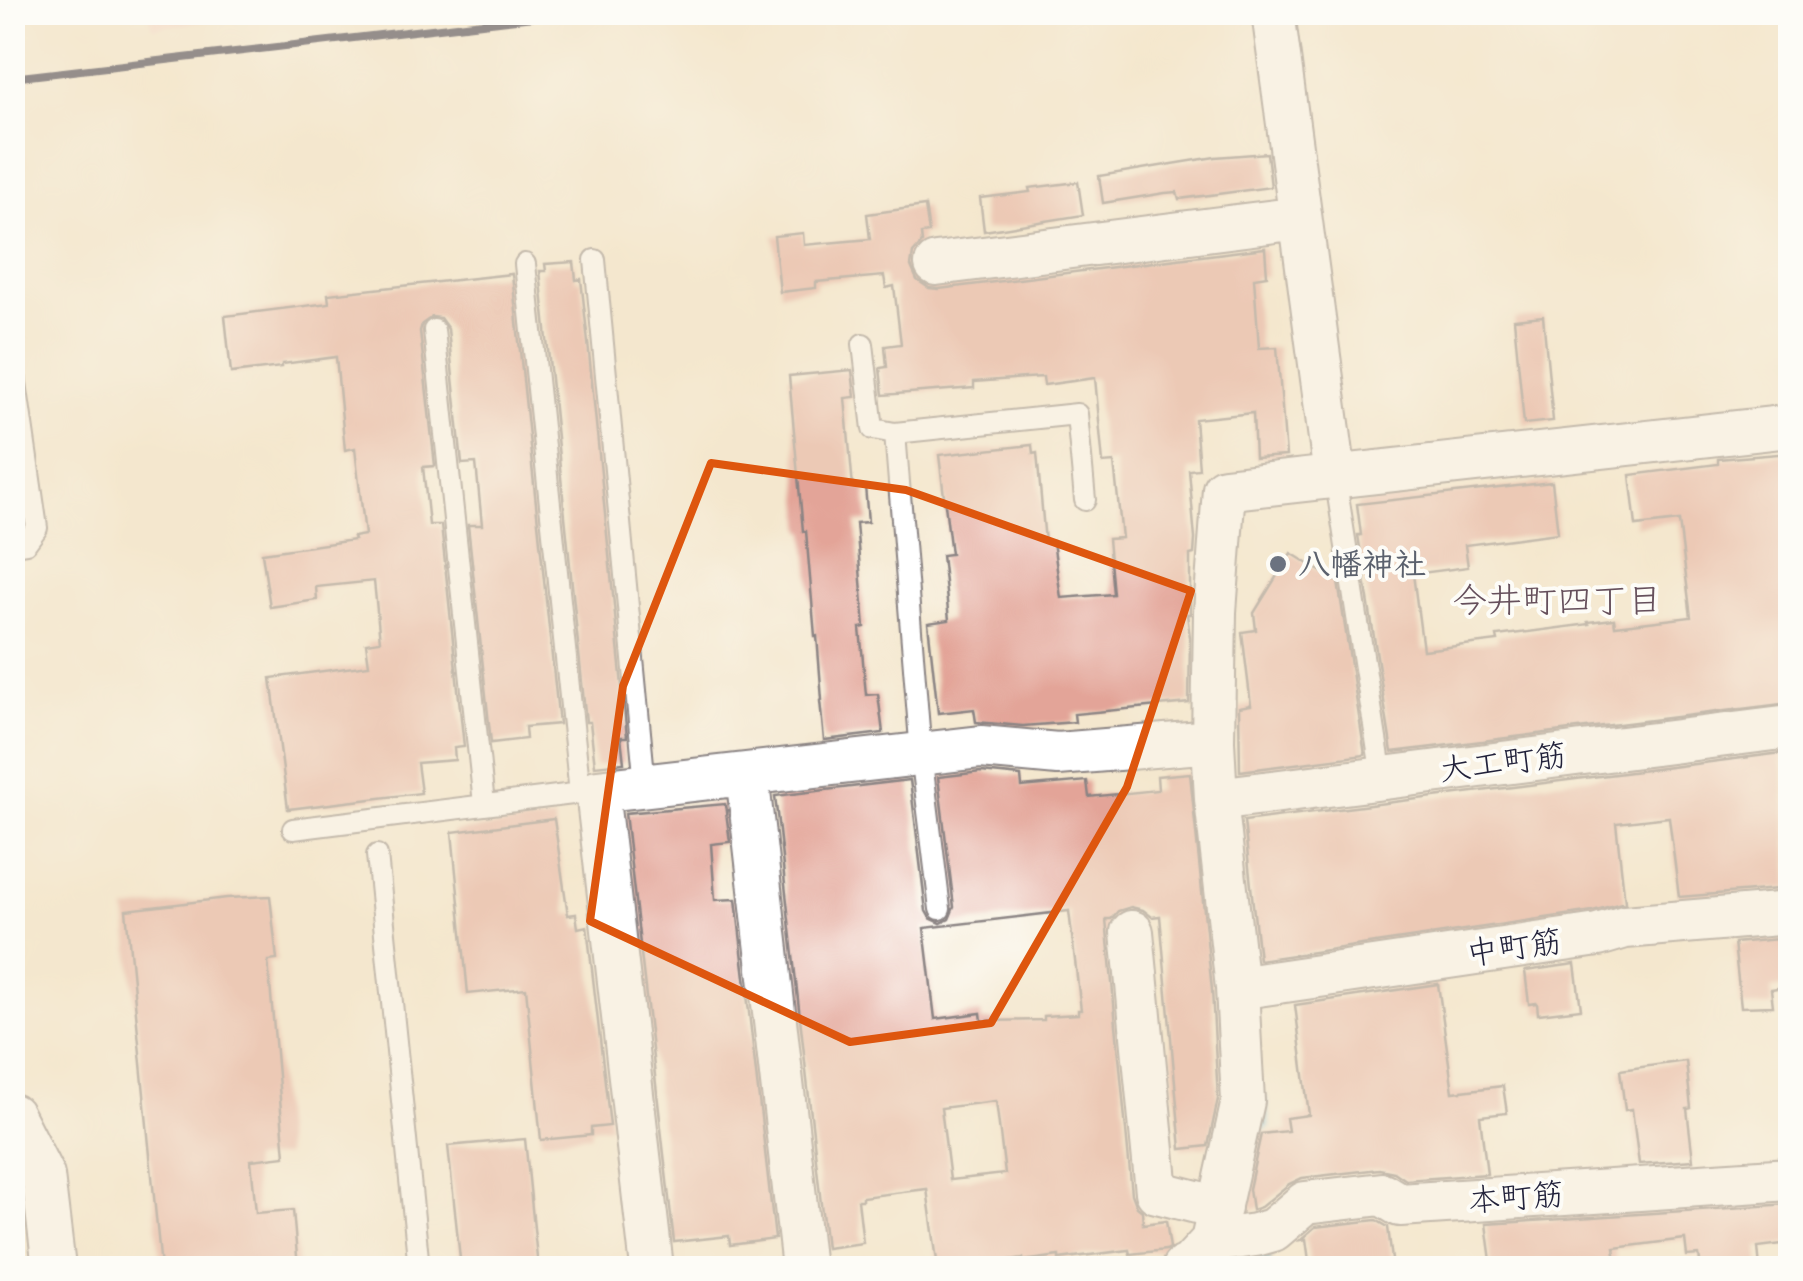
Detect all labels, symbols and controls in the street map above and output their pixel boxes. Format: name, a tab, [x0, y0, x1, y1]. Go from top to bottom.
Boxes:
place label: 八幡神社	[1298, 542, 1426, 585]
marker: 八幡神社	[1267, 553, 1289, 575]
district label: 今井町四丁目	[1452, 576, 1662, 623]
street label: 大工町筋	[1437, 732, 1569, 791]
street label: 中町筋	[1463, 919, 1564, 974]
street label: 本町筋	[1467, 1172, 1565, 1221]

